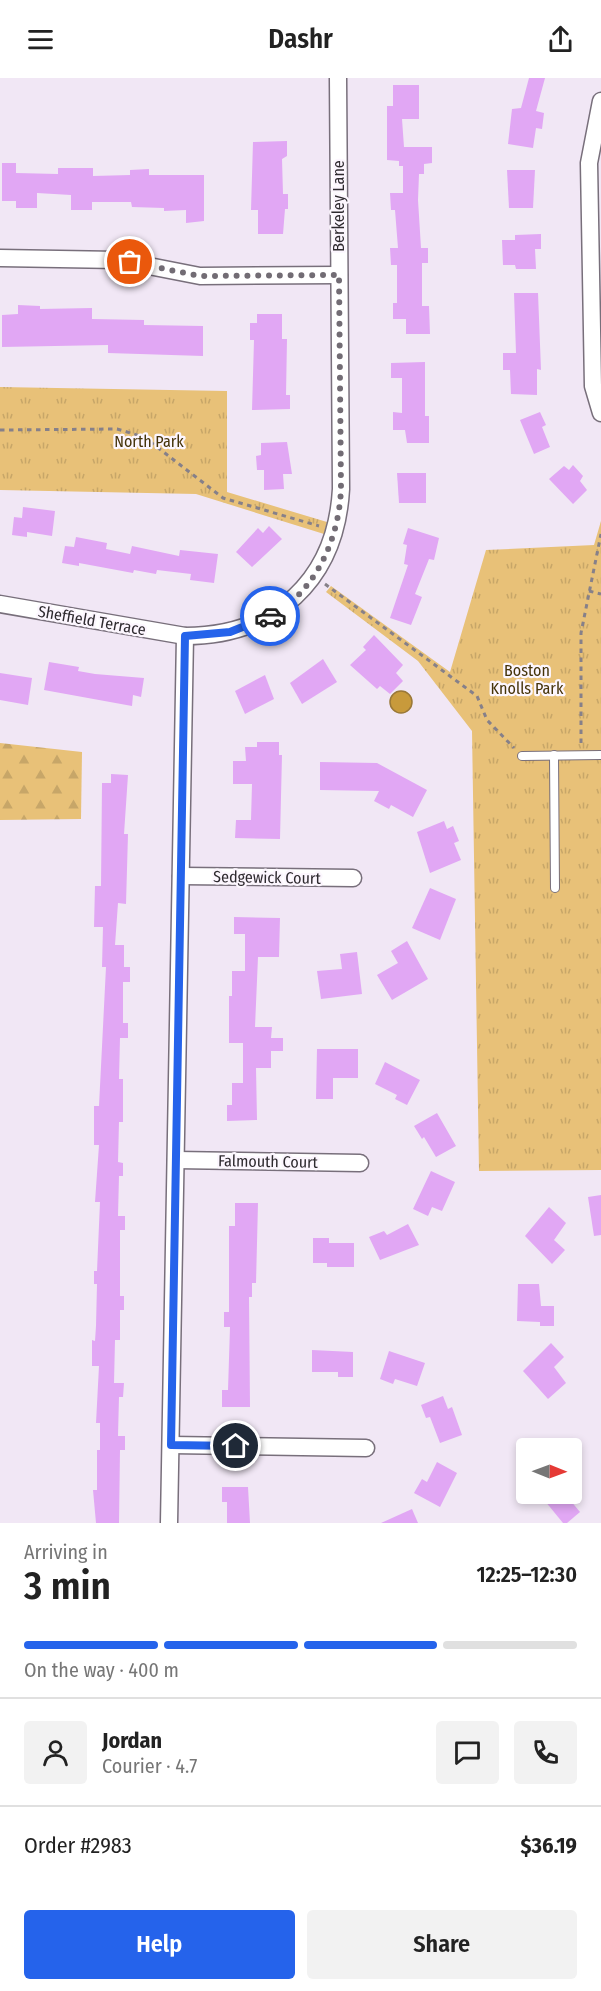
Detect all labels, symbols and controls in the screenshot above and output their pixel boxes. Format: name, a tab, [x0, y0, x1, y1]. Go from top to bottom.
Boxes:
icon: menu	[24, 23, 57, 56]
text: Dashr	[268, 23, 333, 55]
icon: share	[544, 23, 577, 56]
street label: Berkeley Lane	[329, 160, 348, 252]
pin	[104, 236, 155, 287]
icon: bag	[113, 245, 146, 278]
park label: North Park	[114, 432, 184, 451]
courier	[240, 586, 300, 646]
icon: car	[254, 600, 287, 633]
street label: Sheffield Terrace	[36, 602, 147, 639]
park label: Boston Knolls Park	[491, 661, 564, 698]
street label: Sedgewick Court	[213, 867, 322, 888]
street label: Falmouth Court	[218, 1151, 319, 1172]
pin	[210, 1420, 261, 1471]
icon: home	[219, 1429, 252, 1462]
north arrow	[516, 1438, 582, 1504]
map controls	[516, 1438, 582, 1504]
text: Arriving in	[24, 1540, 108, 1564]
text: 12:25–12:30	[476, 1561, 577, 1588]
text: 3 min	[24, 1563, 111, 1609]
text: On the way · 400 m	[24, 1658, 179, 1682]
button: person	[24, 1721, 87, 1784]
button: chat	[436, 1721, 499, 1784]
button: phone	[514, 1721, 577, 1784]
text: Jordan	[102, 1727, 162, 1754]
text: Courier · 4.7	[102, 1754, 197, 1778]
text: Order #2983	[24, 1832, 132, 1859]
text: $36.19	[521, 1832, 577, 1859]
button: Help	[24, 1910, 295, 1979]
button: Share	[307, 1910, 577, 1979]

